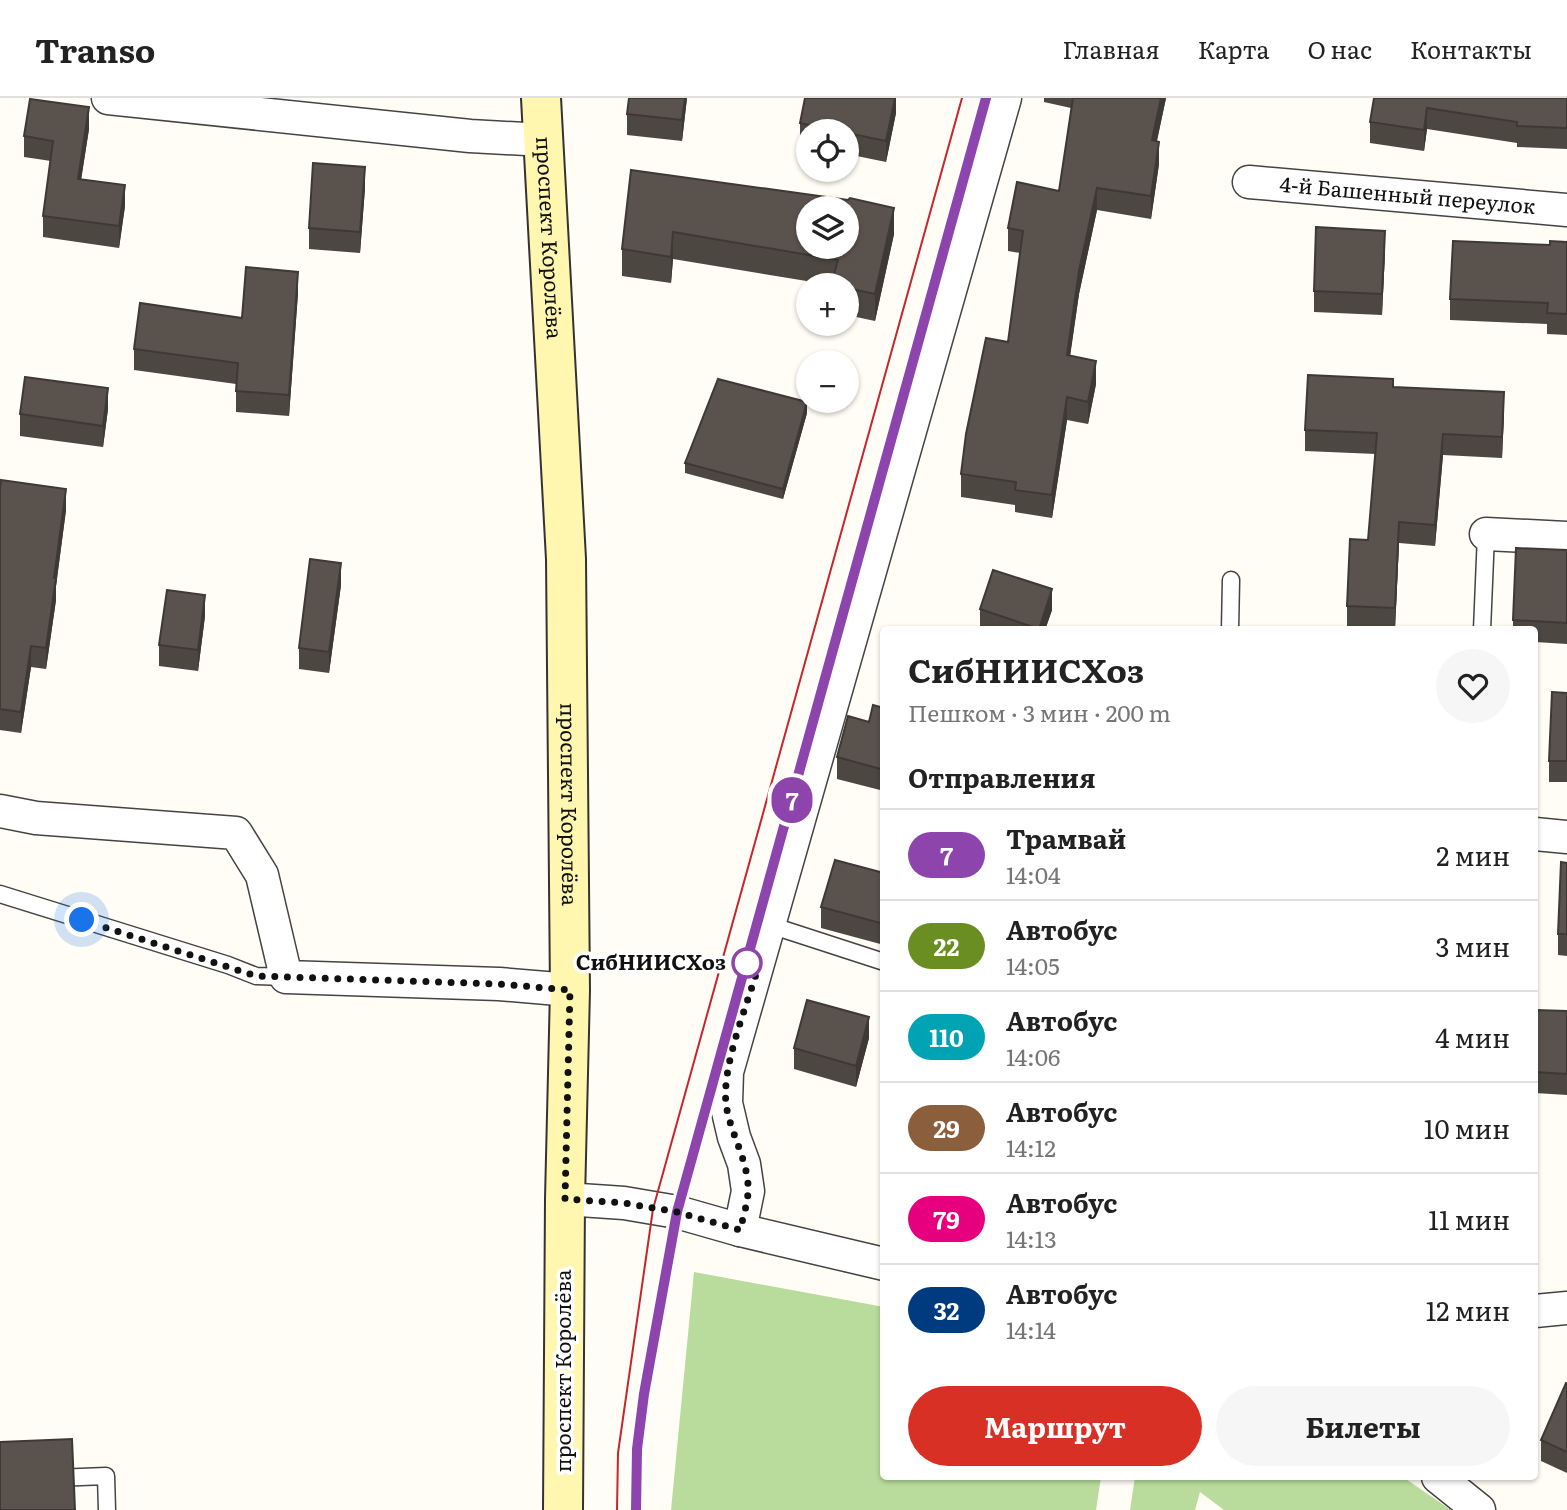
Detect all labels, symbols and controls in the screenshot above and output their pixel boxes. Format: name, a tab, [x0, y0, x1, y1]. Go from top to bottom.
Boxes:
text: Transo	[35, 24, 155, 73]
text: Главная	[1062, 31, 1160, 66]
text: Карта	[1198, 31, 1270, 66]
text: О нас	[1308, 31, 1372, 66]
text: Контакты	[1410, 31, 1532, 66]
map controls	[796, 119, 859, 413]
button: locate	[796, 119, 859, 182]
street label: проспект Королёва	[530, 135, 572, 341]
street label: 4-й Башенный переулок	[1278, 167, 1537, 220]
button: layers	[796, 196, 859, 259]
button: +	[796, 273, 859, 336]
button: −	[796, 350, 859, 413]
text: СибНИИСХоз	[908, 644, 1144, 693]
button: heart	[1436, 649, 1510, 723]
text: Пешком · 3 мин · 200 m	[908, 695, 1171, 729]
street label: проспект Королёва	[554, 703, 587, 907]
text: Отправления	[908, 757, 1096, 796]
line badge: 7	[769, 777, 815, 823]
text: 7	[785, 782, 799, 817]
text: Трамвай	[1006, 818, 1126, 857]
text: 2 мин	[1436, 835, 1510, 874]
text: 7	[940, 837, 953, 872]
text: 14:04	[1006, 857, 1061, 891]
your location	[64, 902, 99, 937]
text: Автобус	[1006, 909, 1117, 948]
text: 3 мин	[1435, 926, 1510, 965]
text: 22	[934, 928, 959, 963]
place label: СибНИИСХоз	[576, 945, 726, 976]
marker: СибНИИСХоз	[732, 948, 762, 978]
text: 14:05	[1006, 948, 1060, 982]
text: Автобус	[1006, 1000, 1117, 1039]
text: 4 мин	[1435, 1017, 1510, 1056]
text: 110	[929, 1019, 964, 1054]
text: 14:06	[1006, 1039, 1060, 1073]
text: Автобус	[1006, 1091, 1117, 1130]
text: 10 мин	[1424, 1108, 1510, 1147]
text: 29	[933, 1110, 960, 1145]
text: 14:12	[1006, 1130, 1056, 1164]
text: Автобус	[1006, 1182, 1117, 1221]
text: 11 мин	[1428, 1199, 1510, 1238]
text: 79	[933, 1201, 960, 1236]
text: 14:13	[1006, 1221, 1057, 1255]
street label: проспект Королёва	[546, 1269, 577, 1473]
text: Автобус	[1006, 1273, 1117, 1312]
text: 12 мин	[1426, 1290, 1510, 1329]
text: 32	[934, 1292, 959, 1327]
text: 14:14	[1006, 1312, 1056, 1346]
button: Маршрут	[908, 1386, 1202, 1466]
button: Билеты	[1216, 1386, 1510, 1466]

